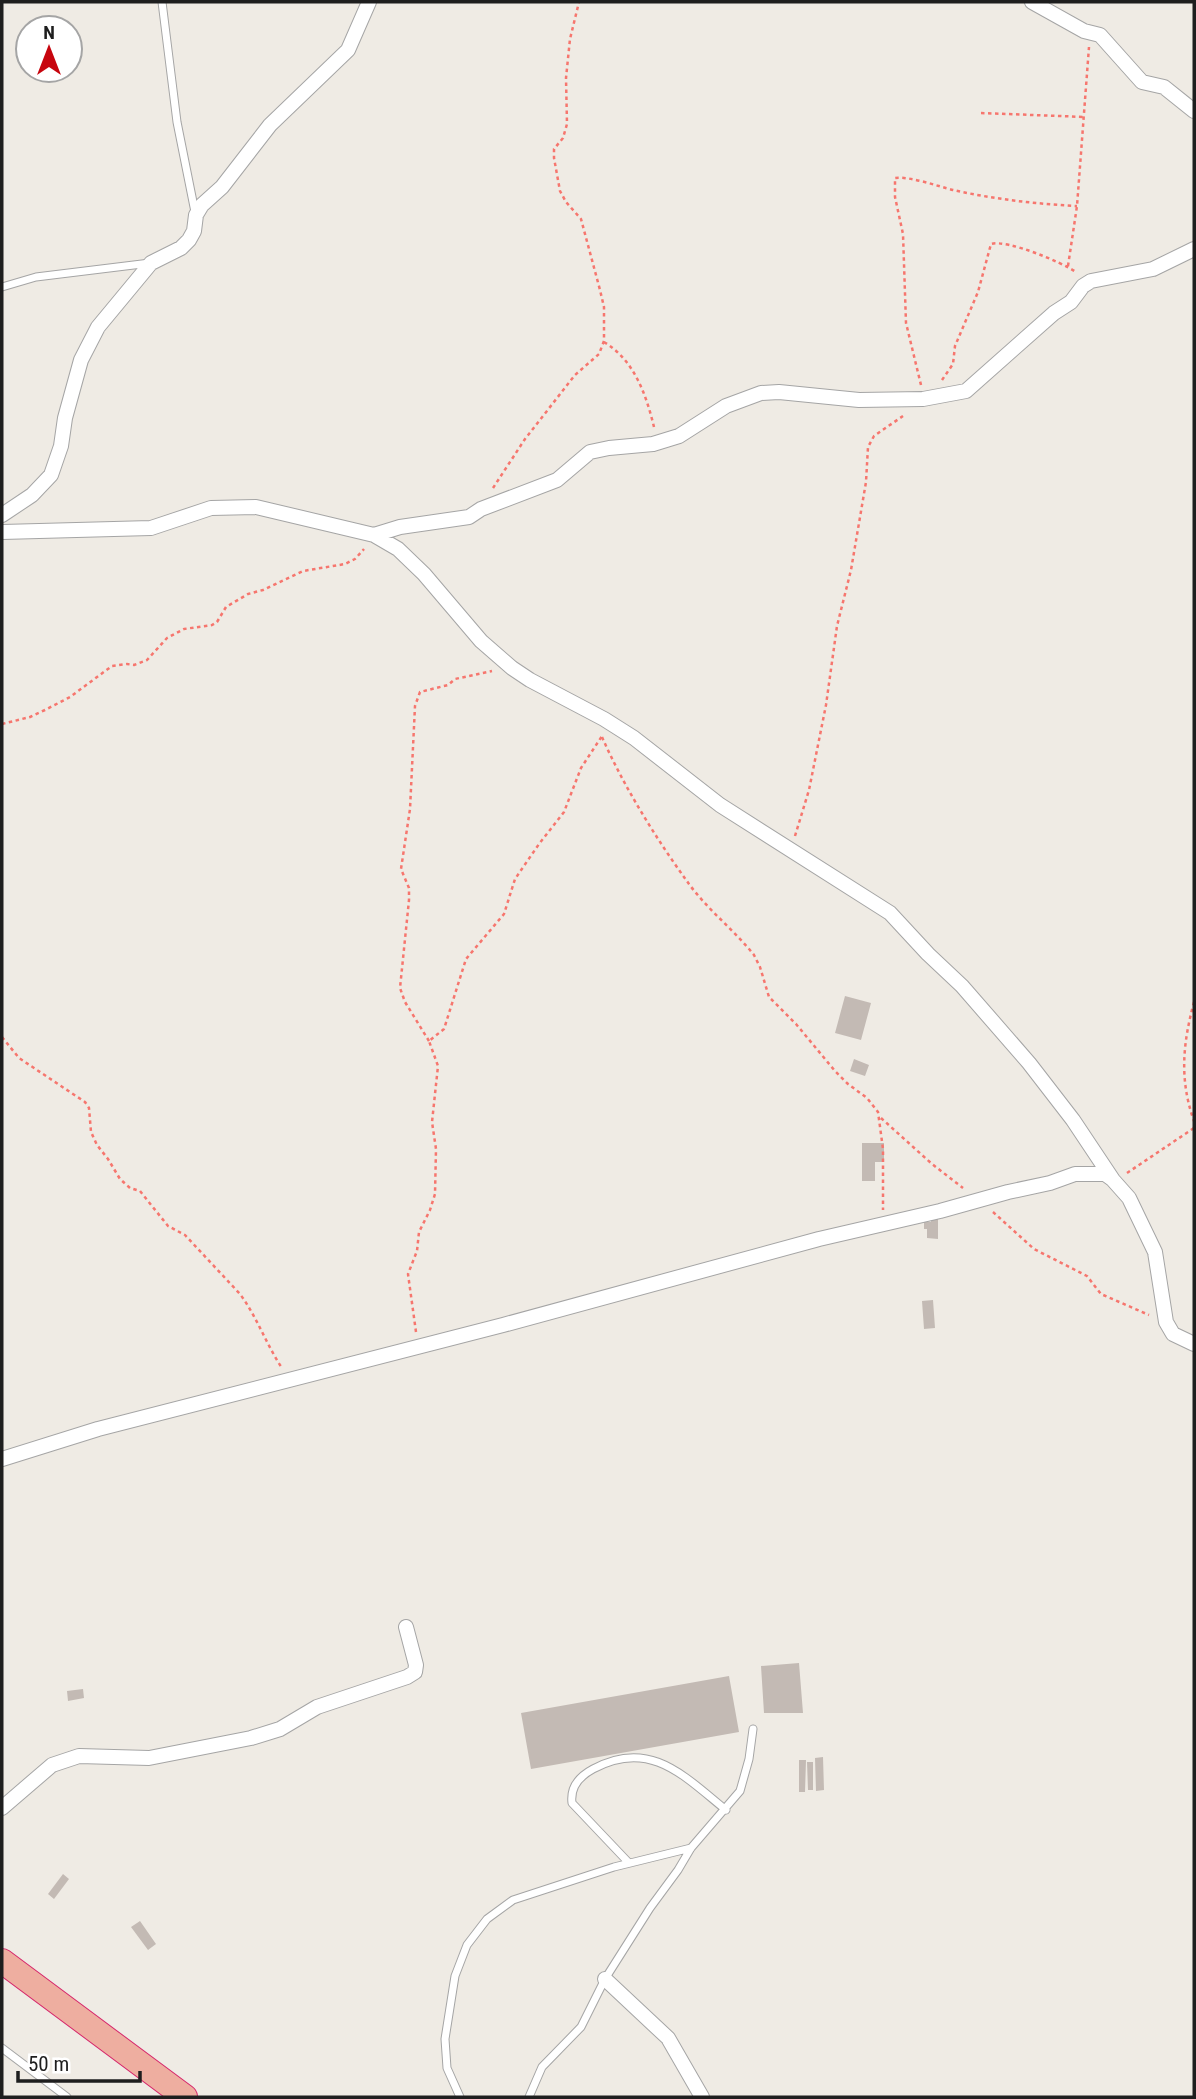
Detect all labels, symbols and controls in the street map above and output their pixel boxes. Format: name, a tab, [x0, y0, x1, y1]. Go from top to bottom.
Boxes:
north arrow	[14, 14, 84, 84]
text: N	[43, 21, 55, 44]
scale bar	[18, 2039, 140, 2084]
text: 50 m	[28, 2052, 69, 2076]

